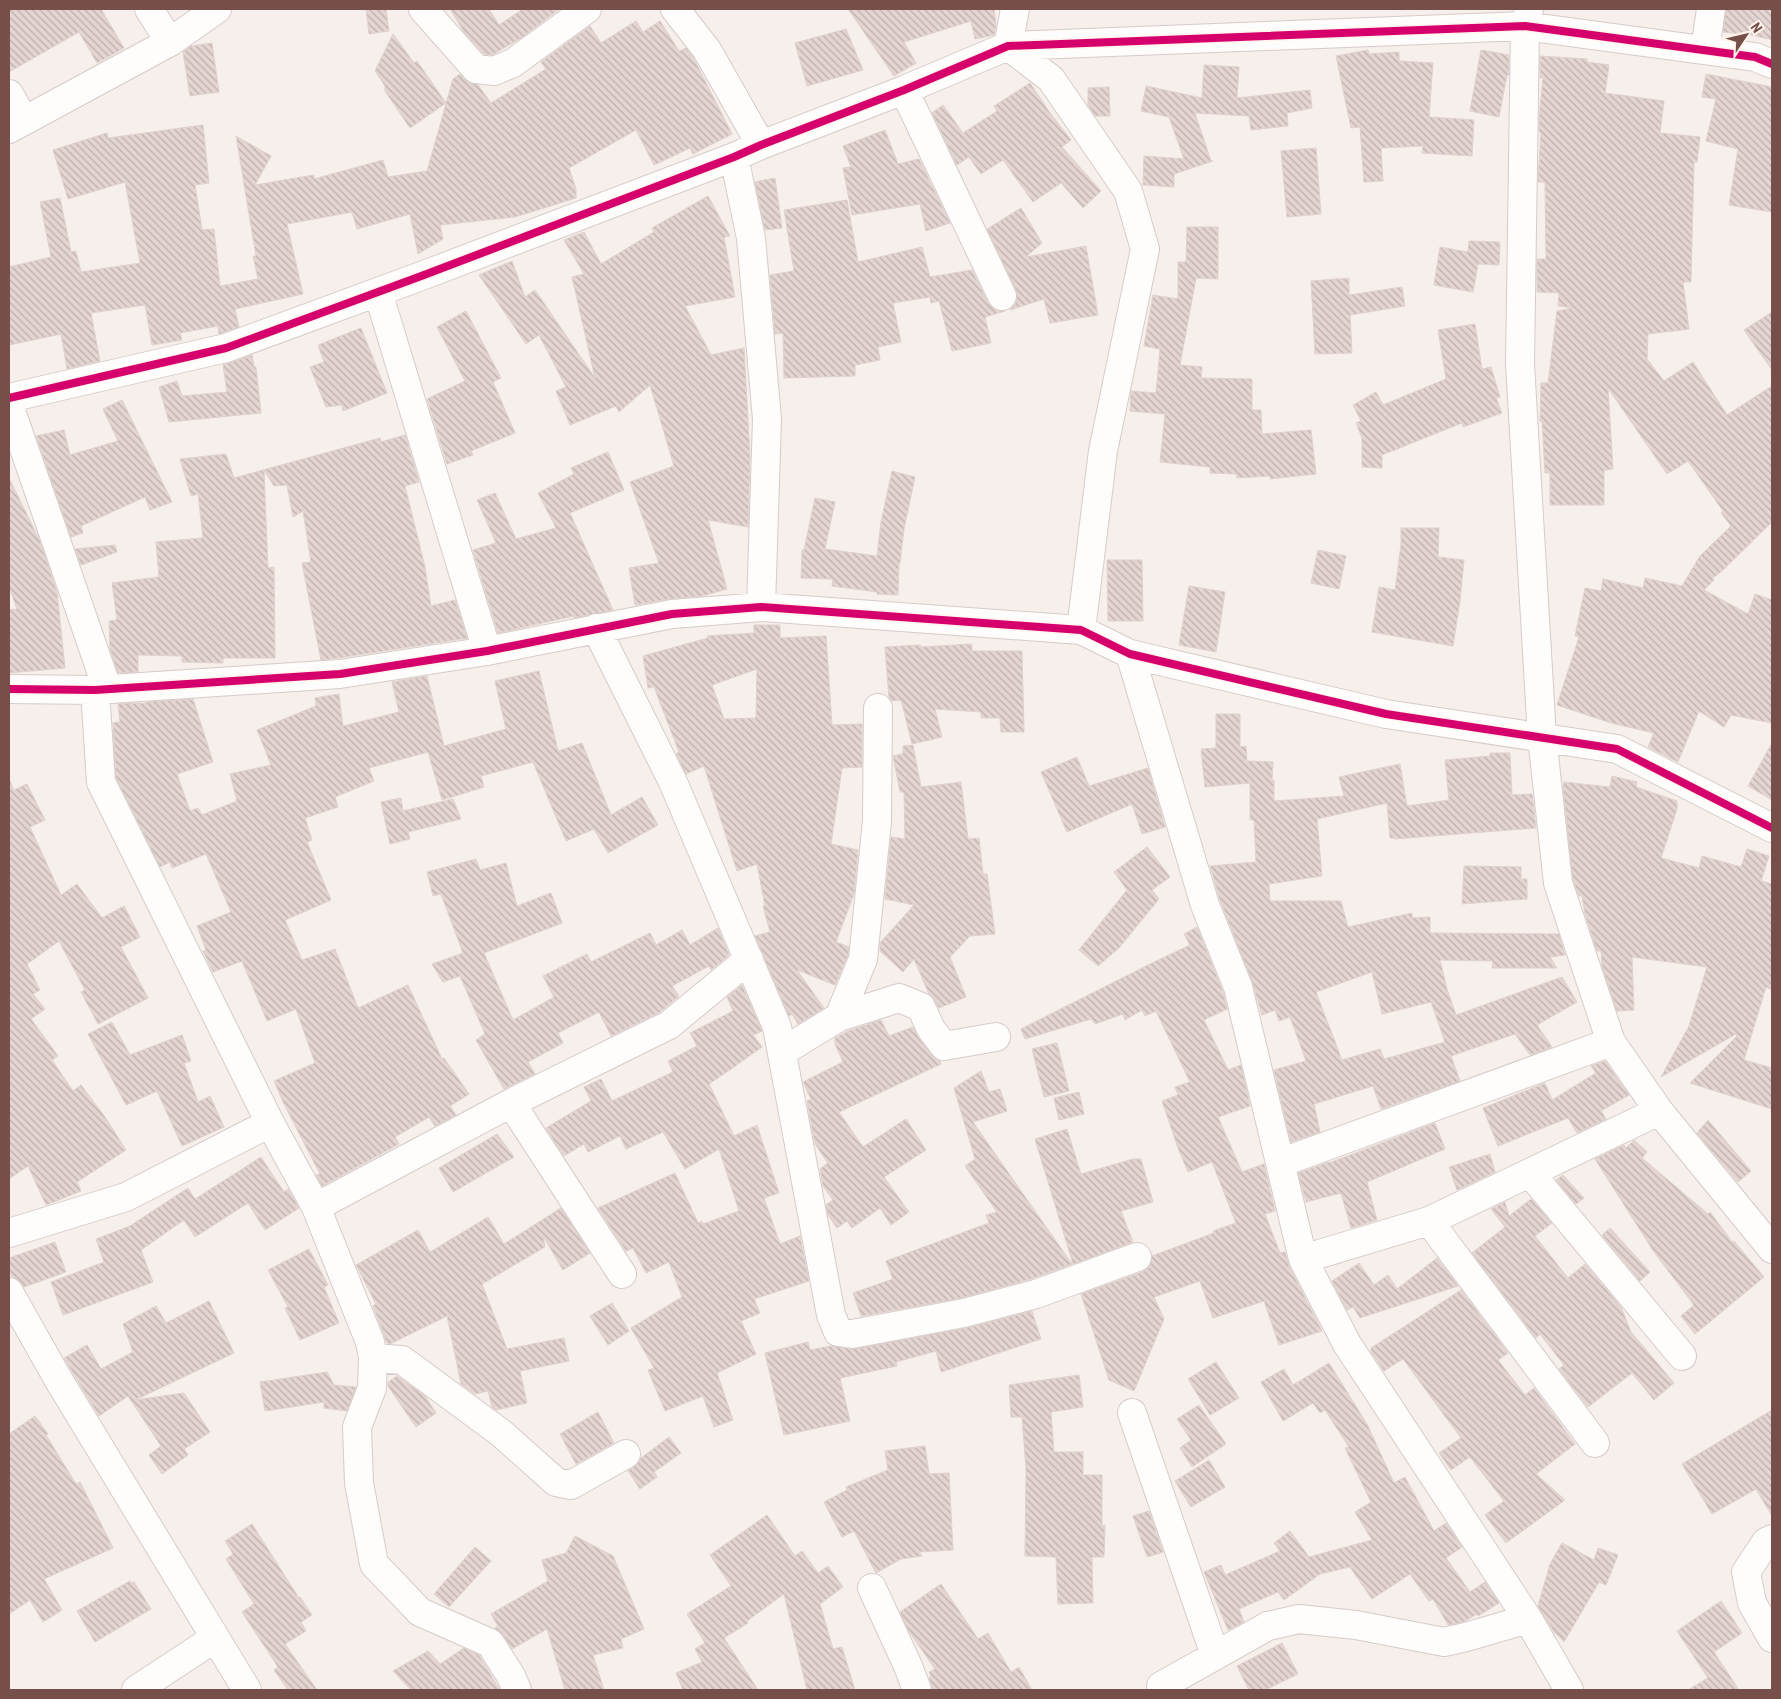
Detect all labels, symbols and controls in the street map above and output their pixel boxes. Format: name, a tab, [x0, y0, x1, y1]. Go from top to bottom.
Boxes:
north arrow	[1721, 10, 1771, 60]
text: N	[1748, 19, 1766, 36]

